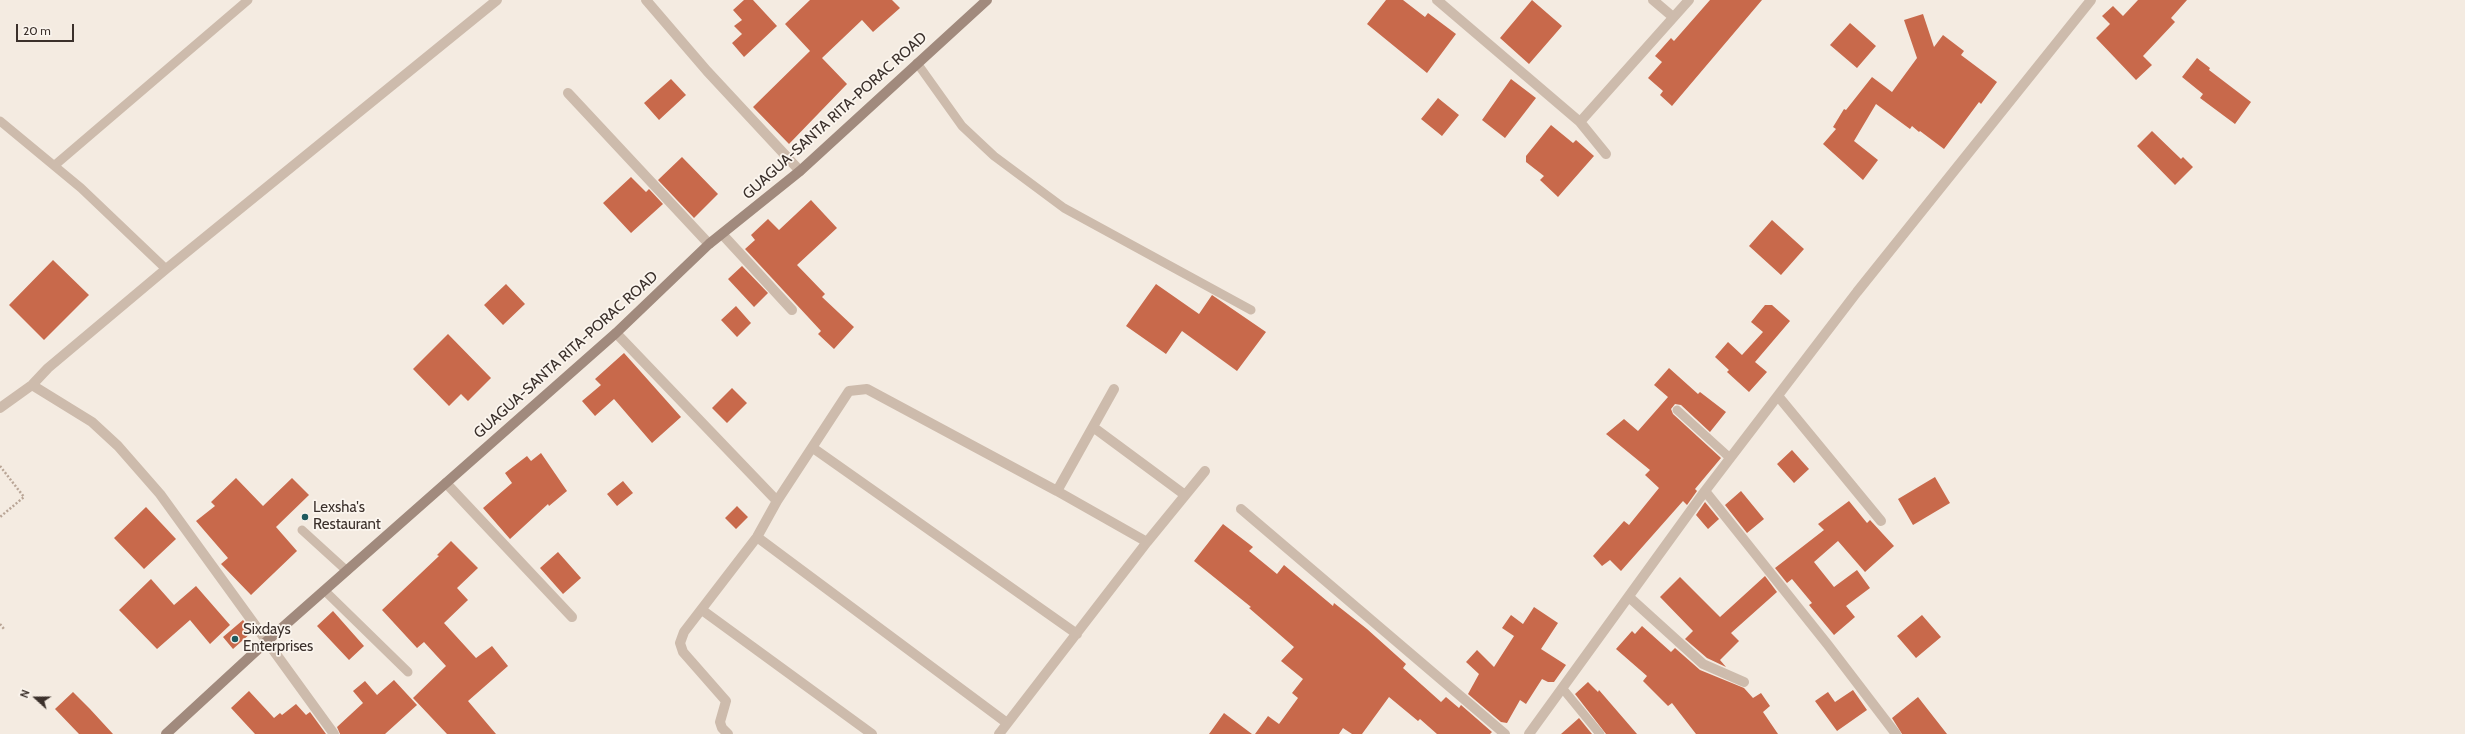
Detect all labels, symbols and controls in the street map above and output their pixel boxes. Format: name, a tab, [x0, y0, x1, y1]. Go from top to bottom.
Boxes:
scale bar	[18, 16, 76, 42]
text: 20 m	[23, 23, 51, 38]
street label: GUAGUA-SANTA RITA-PORAC ROAD	[739, 29, 931, 203]
street label: GUAGUA-SANTA RITA-PORAC ROAD	[470, 268, 662, 442]
place label: Lexsha's Restaurant	[313, 499, 381, 534]
marker: Lexsha's Restaurant	[300, 512, 310, 522]
place label: Sixdays Enterprises	[243, 621, 313, 656]
marker: Sixdays Enterprises	[230, 634, 240, 644]
north arrow	[16, 678, 56, 718]
text: N	[17, 688, 33, 700]

